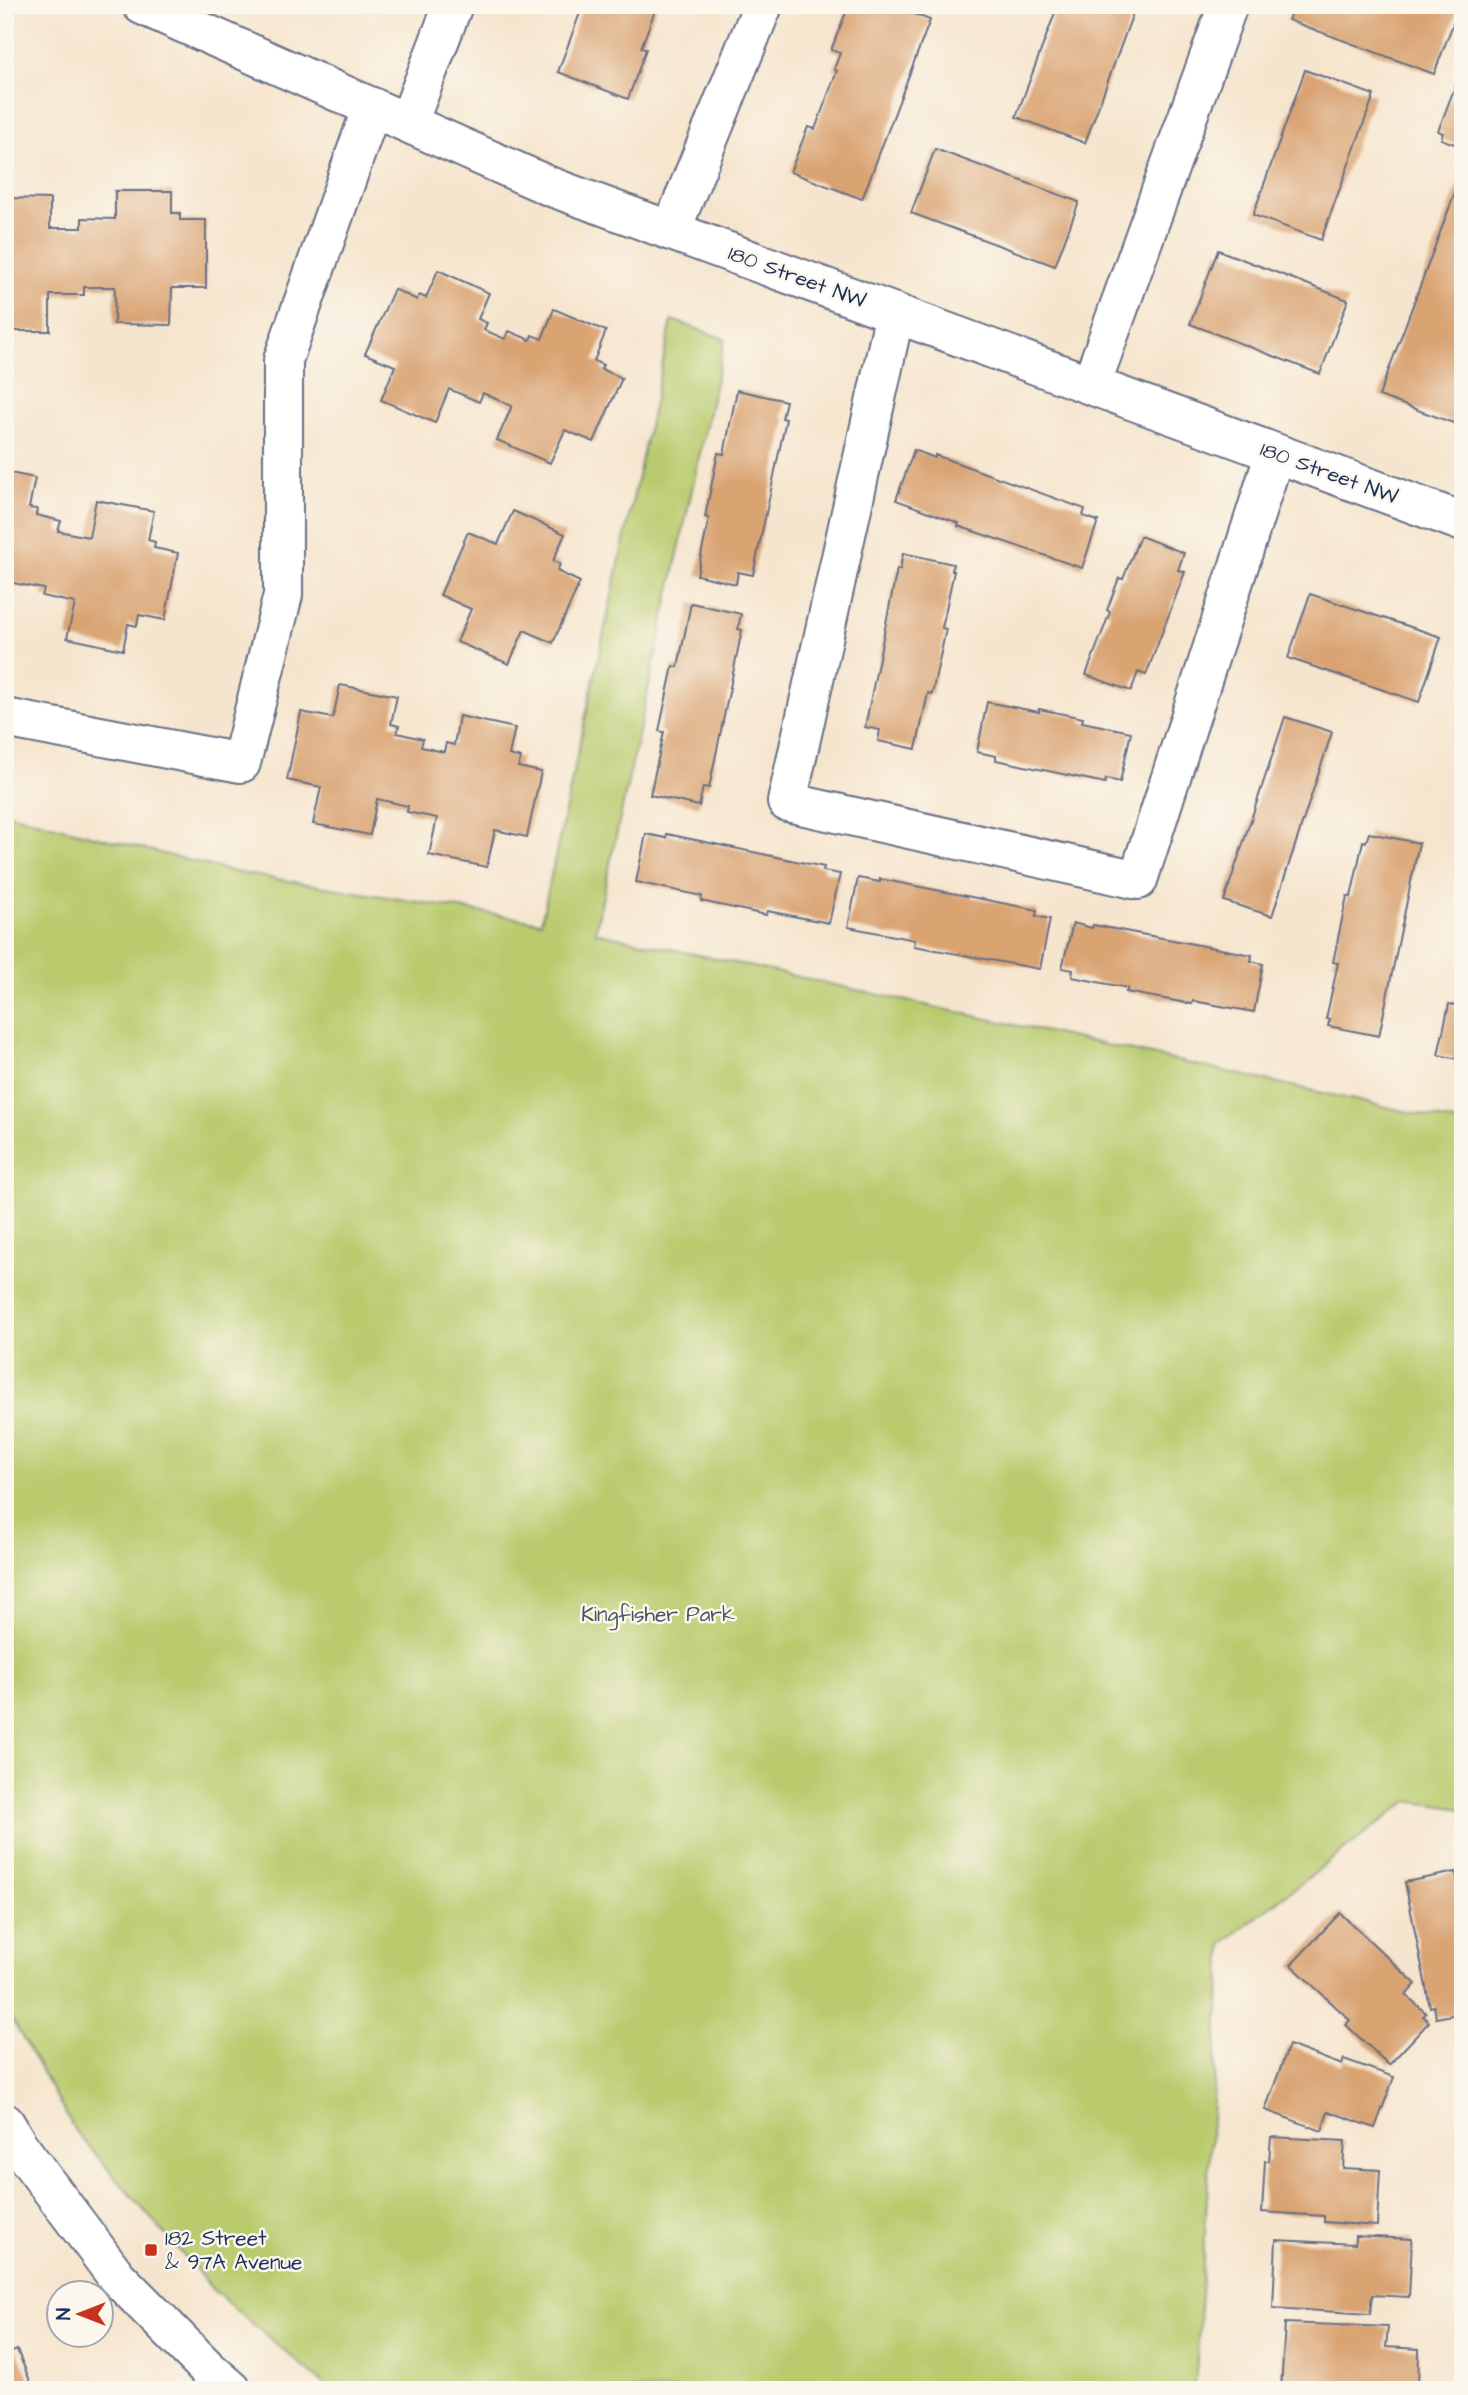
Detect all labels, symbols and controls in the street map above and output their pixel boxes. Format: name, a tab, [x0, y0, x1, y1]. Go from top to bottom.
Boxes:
street label: 180 Street NW	[724, 239, 870, 315]
street label: 180 Street NW	[1256, 435, 1402, 511]
park label: Kingfisher Park	[581, 1600, 735, 1631]
place label: 182 Street & 97A Avenue	[165, 2224, 302, 2277]
marker: 182 Street & 97A Avenue	[143, 2242, 159, 2258]
north arrow	[46, 2280, 116, 2350]
text: N	[51, 2308, 78, 2320]

